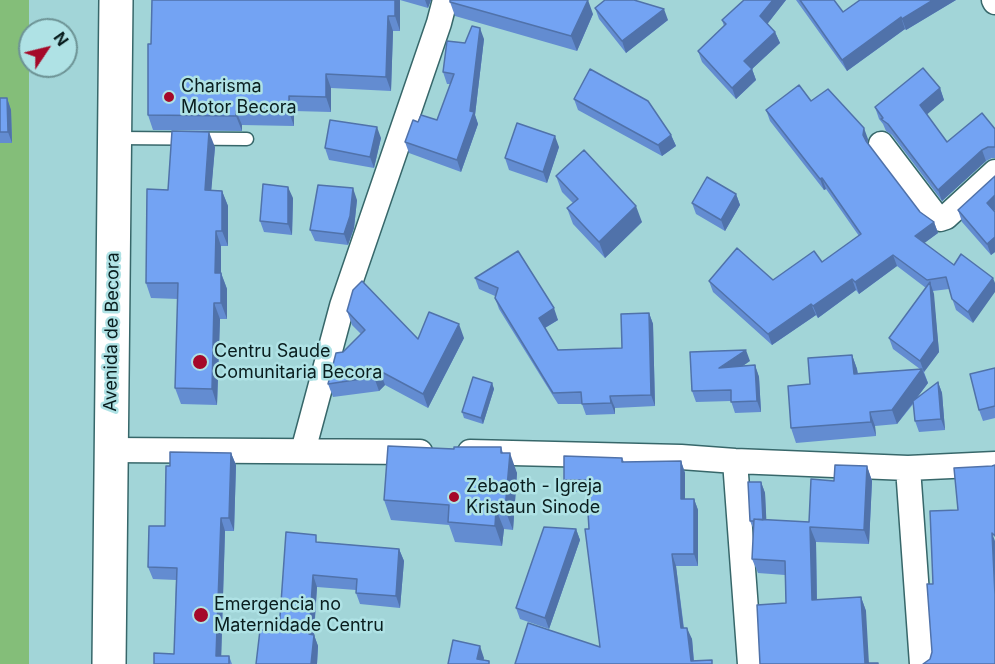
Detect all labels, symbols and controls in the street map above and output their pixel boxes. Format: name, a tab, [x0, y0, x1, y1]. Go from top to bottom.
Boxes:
north arrow	[18, 18, 78, 78]
text: N	[49, 28, 73, 50]
place label: Charisma Motor Becora	[181, 76, 297, 118]
marker: Charisma Motor Becora	[162, 90, 176, 104]
street label: Avenida de Becora	[100, 252, 124, 412]
place label: Centru Saude Comunitaria Becora	[214, 341, 382, 384]
marker: Centru Saude Comunitaria Becora	[191, 353, 209, 371]
place label: Zebaoth - Igreja Kristaun Sinode	[466, 476, 602, 518]
marker: Zebaoth - Igreja Kristaun Sinode	[447, 490, 461, 504]
place label: Emergencia no Maternidade Centru	[214, 594, 384, 636]
marker: Emergencia no Maternidade Centru	[192, 606, 210, 624]

